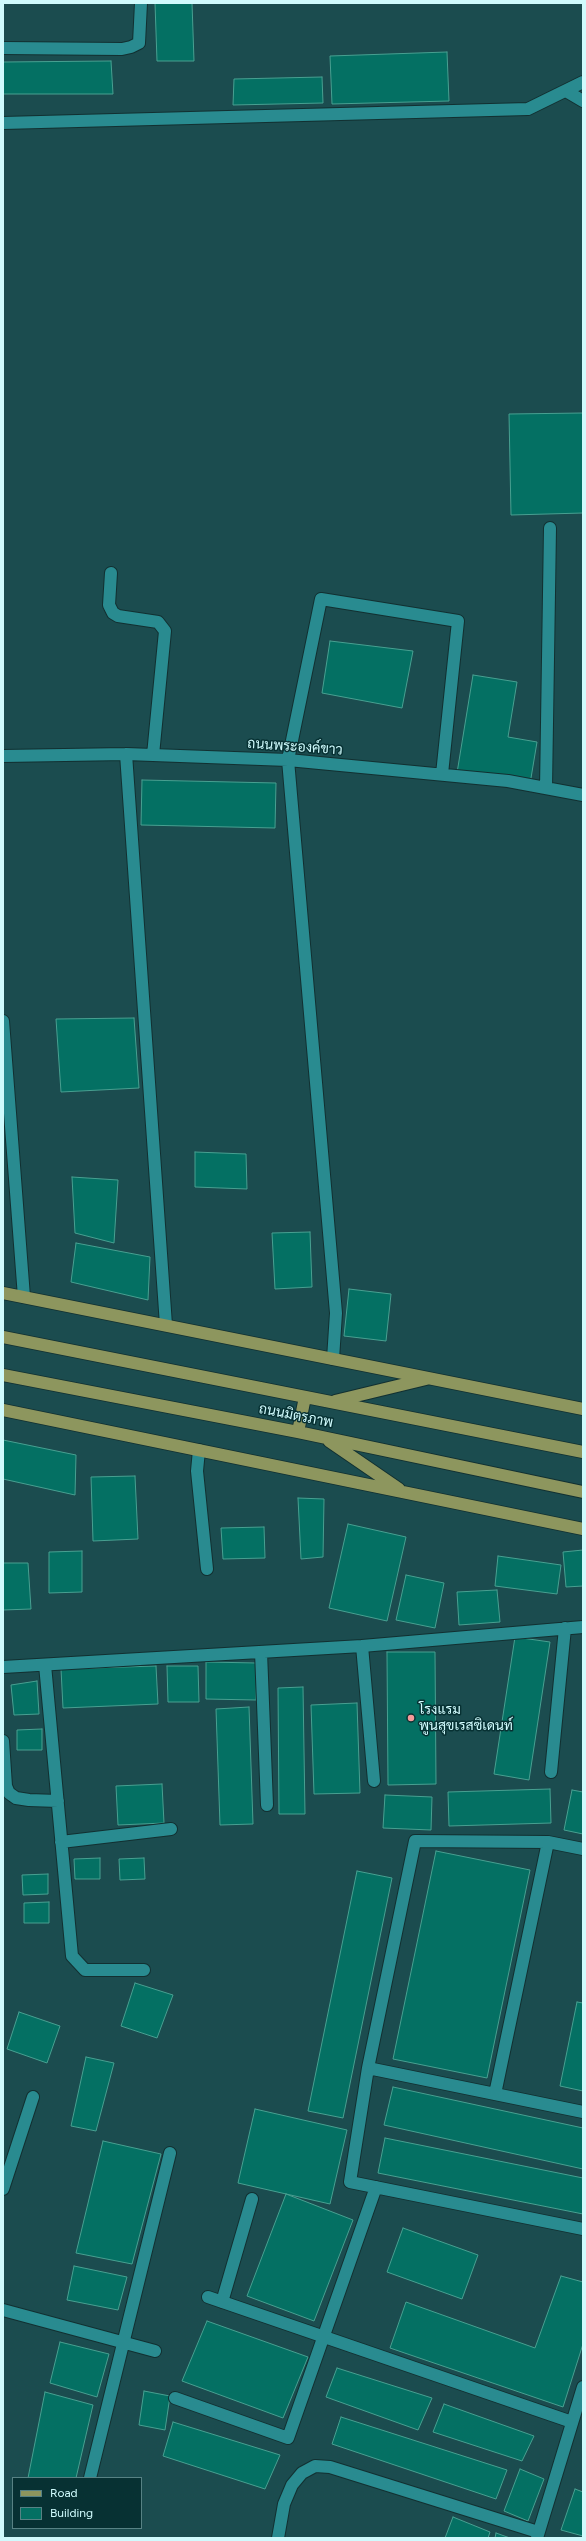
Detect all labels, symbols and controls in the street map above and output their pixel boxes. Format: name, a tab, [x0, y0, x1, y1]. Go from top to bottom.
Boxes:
street label: ถนนพระองค์ขาว	[247, 735, 343, 759]
street label: ถนนมิตรภาพ	[257, 1401, 335, 1431]
place label: โรงแรม พูนสุขเรสซิเดนท์	[419, 1702, 513, 1734]
marker: โรงแรม พูนสุขเรสซิเดนท์	[406, 1713, 416, 1723]
legend	[12, 2477, 142, 2529]
text: Road	[50, 2486, 78, 2500]
text: Building	[50, 2506, 93, 2520]

